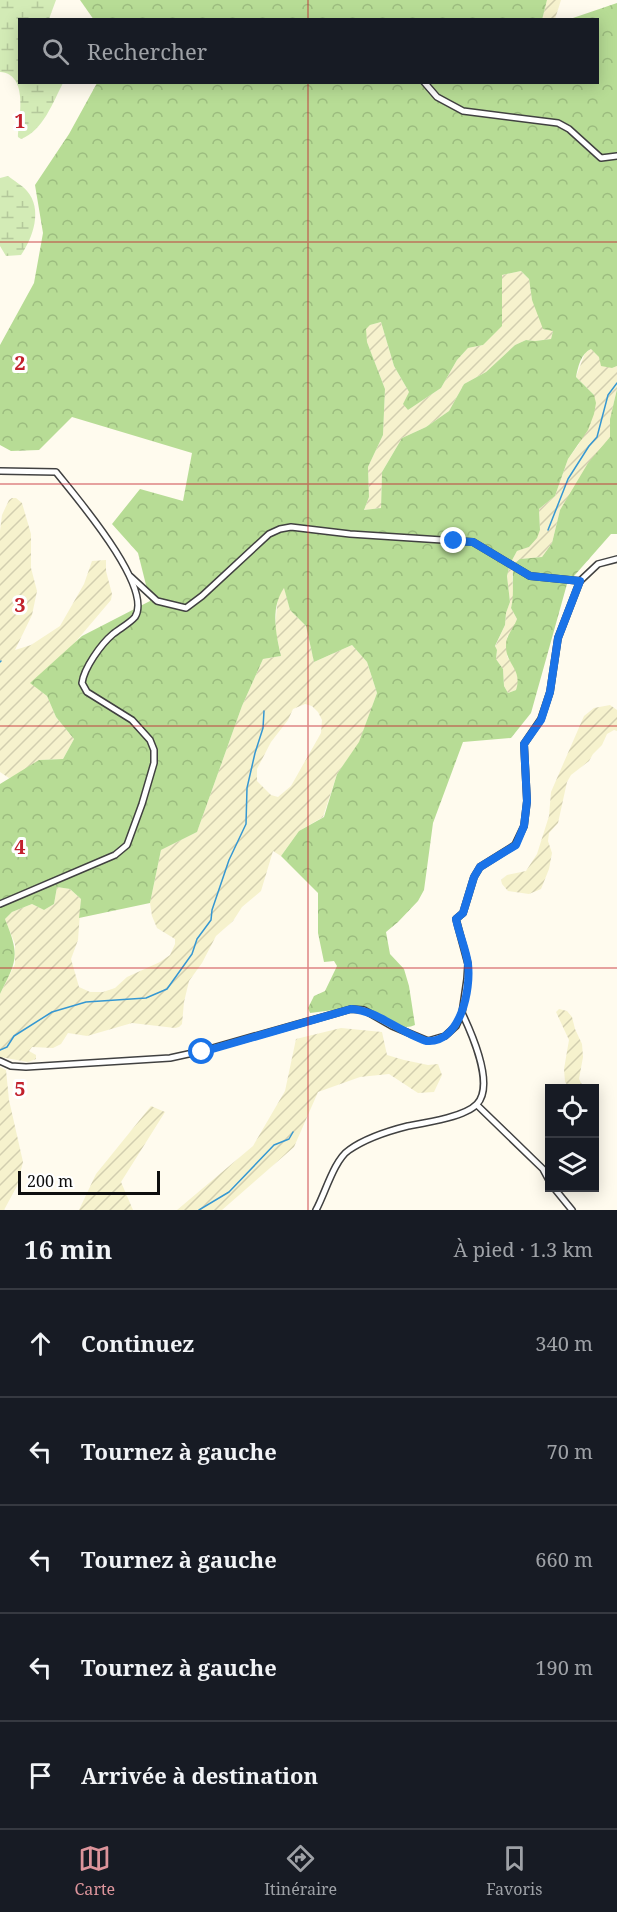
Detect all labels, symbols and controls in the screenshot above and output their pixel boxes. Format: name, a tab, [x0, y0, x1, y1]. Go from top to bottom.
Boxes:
search box	[18, 18, 599, 84]
icon: search	[39, 35, 72, 68]
text: Rechercher	[87, 36, 207, 66]
text: 1	[14, 107, 26, 134]
text: 2	[14, 349, 26, 376]
route end	[440, 527, 466, 553]
text: 3	[14, 591, 26, 618]
text: 4	[14, 833, 26, 860]
route start	[188, 1038, 214, 1064]
text: 5	[14, 1075, 26, 1102]
map controls	[545, 1084, 599, 1192]
button: locate	[545, 1084, 599, 1138]
button: layers	[545, 1138, 599, 1192]
scale bar	[18, 1168, 160, 1196]
text: 200 m	[27, 1170, 73, 1192]
text: 16 min	[24, 1231, 112, 1267]
text: À pied · 1.3 km	[453, 1236, 593, 1263]
icon: ahead	[24, 1327, 57, 1360]
text: Continuez	[81, 1328, 194, 1358]
text: 340 m	[535, 1330, 593, 1357]
icon: left	[24, 1435, 57, 1468]
text: Tournez à gauche	[81, 1436, 277, 1466]
text: 70 m	[547, 1438, 593, 1465]
icon: left	[24, 1543, 57, 1576]
text: Tournez à gauche	[81, 1544, 277, 1574]
text: 660 m	[535, 1546, 593, 1573]
icon: left	[24, 1651, 57, 1684]
text: Tournez à gauche	[81, 1652, 277, 1682]
text: 190 m	[535, 1654, 593, 1681]
icon: arrive	[24, 1759, 57, 1792]
text: Arrivée à destination	[81, 1760, 318, 1790]
tab: Carte	[75, 1842, 115, 1900]
tab: Itinéraire	[264, 1842, 337, 1900]
tab: Favoris	[486, 1842, 542, 1900]

